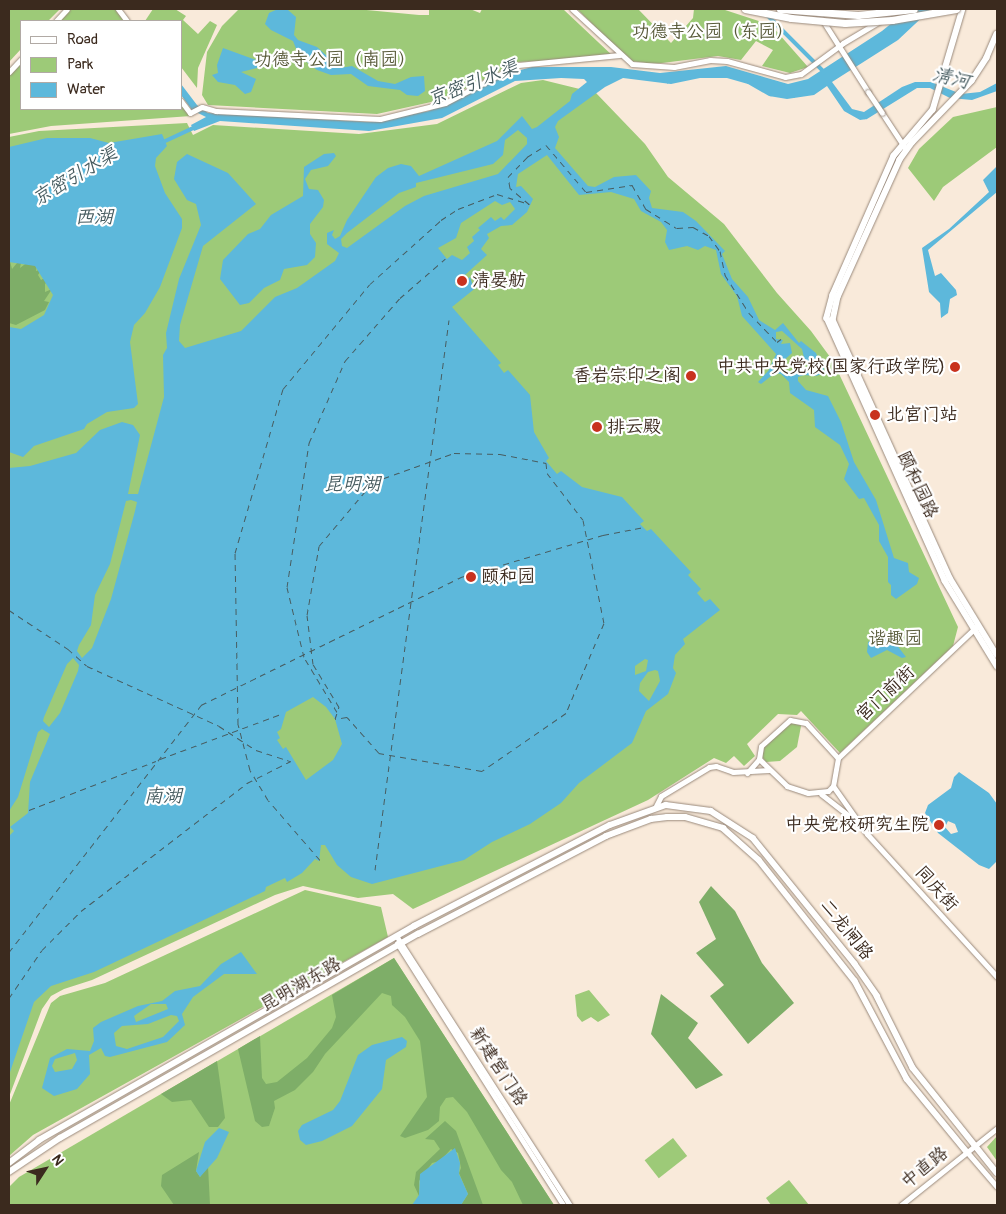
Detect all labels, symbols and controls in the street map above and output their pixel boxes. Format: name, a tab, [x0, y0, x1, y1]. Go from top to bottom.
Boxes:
legend	[20, 20, 182, 110]
park label: 功德寺公园（东园）	[632, 21, 794, 43]
text: Road	[67, 30, 98, 49]
park label: 功德寺公园（南园）	[254, 49, 416, 71]
text: Park	[67, 55, 93, 74]
water label: 京密引水渠	[425, 56, 521, 112]
water label: 清河	[930, 64, 972, 94]
text: Water	[67, 80, 105, 99]
water label: 京密引水渠	[28, 143, 122, 211]
water label: 西湖	[75, 207, 113, 229]
place label: 清晏舫	[472, 270, 526, 292]
marker: 清晏舫	[456, 275, 468, 287]
place label: 中共中央党校(国家行政学院)	[717, 356, 945, 378]
marker: 中共中央党校(国家行政学院)	[949, 361, 961, 373]
place label: 香岩宗印之阁	[573, 365, 681, 387]
marker: 香岩宗印之阁	[685, 370, 697, 382]
place label: 北宫门站	[886, 404, 958, 426]
marker: 北宫门站	[868, 408, 882, 422]
place label: 排云殿	[607, 416, 661, 438]
marker: 排云殿	[591, 421, 603, 433]
street label: 颐和园路	[892, 448, 942, 522]
water label: 昆明湖	[324, 474, 380, 496]
place label: 颐和园	[481, 566, 535, 588]
marker: 颐和园	[465, 571, 477, 583]
park label: 谐趣园	[868, 628, 922, 650]
street label: 宫门前街	[852, 662, 920, 726]
water label: 南湖	[144, 786, 182, 808]
place label: 中央党校研究生院	[785, 814, 929, 836]
marker: 中央党校研究生院	[933, 819, 945, 831]
street label: 同庆街	[910, 862, 962, 916]
street label: 二龙闸路	[815, 895, 877, 965]
street label: 昆明湖东路	[257, 953, 345, 1017]
street label: 新建宫门路	[464, 1023, 532, 1111]
street label: 中直路	[897, 1143, 953, 1193]
north arrow	[20, 1144, 70, 1194]
text: N	[48, 1151, 67, 1169]

